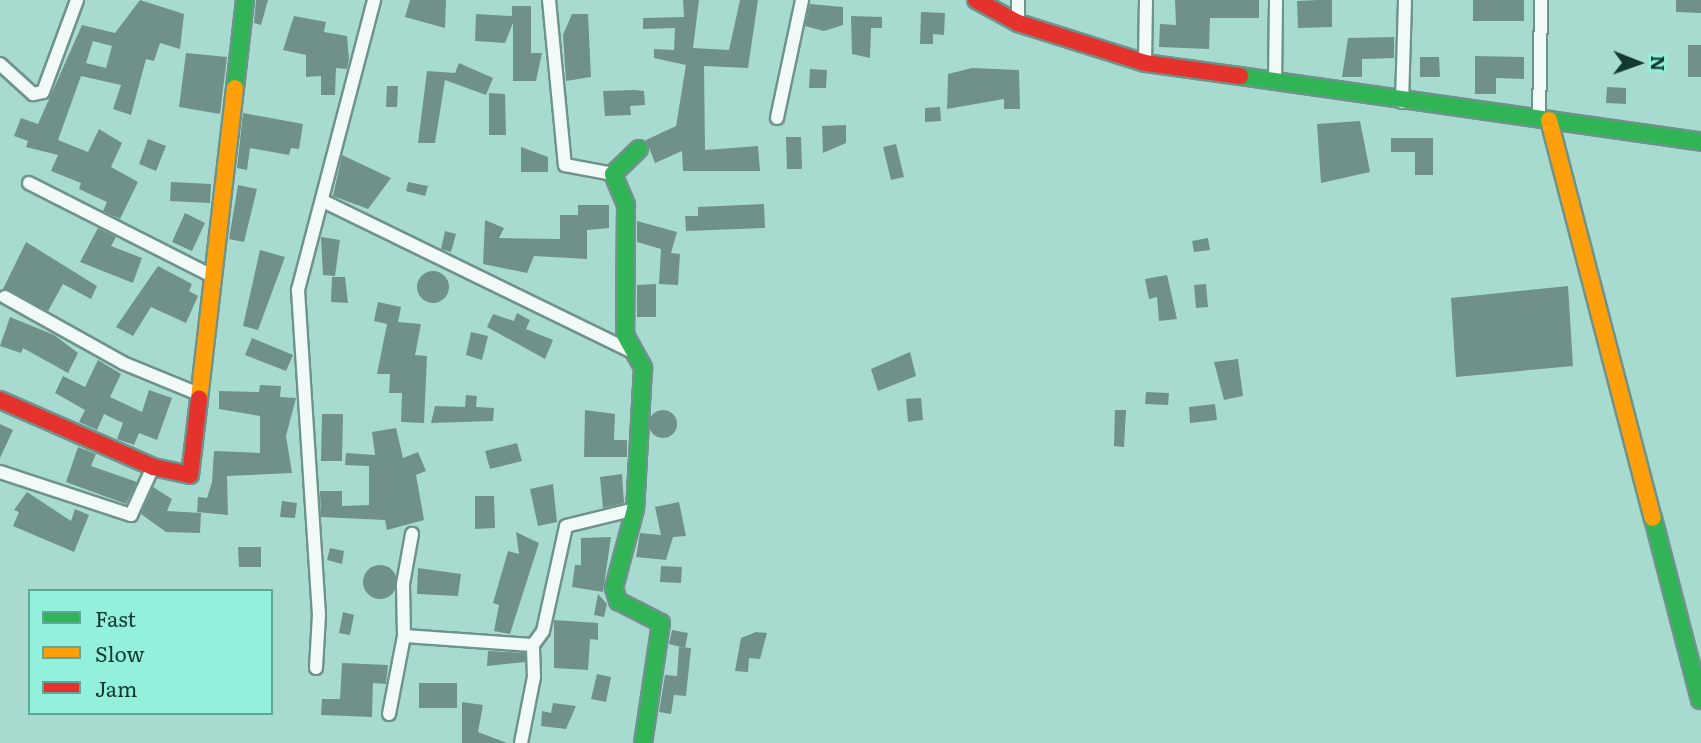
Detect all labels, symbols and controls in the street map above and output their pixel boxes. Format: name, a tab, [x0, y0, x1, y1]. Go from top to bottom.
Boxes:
north arrow	[1603, 28, 1673, 98]
text: N	[1645, 55, 1673, 72]
legend	[28, 589, 273, 715]
text: Fast	[95, 602, 136, 633]
text: Slow	[95, 637, 145, 668]
text: Jam	[95, 672, 137, 703]

